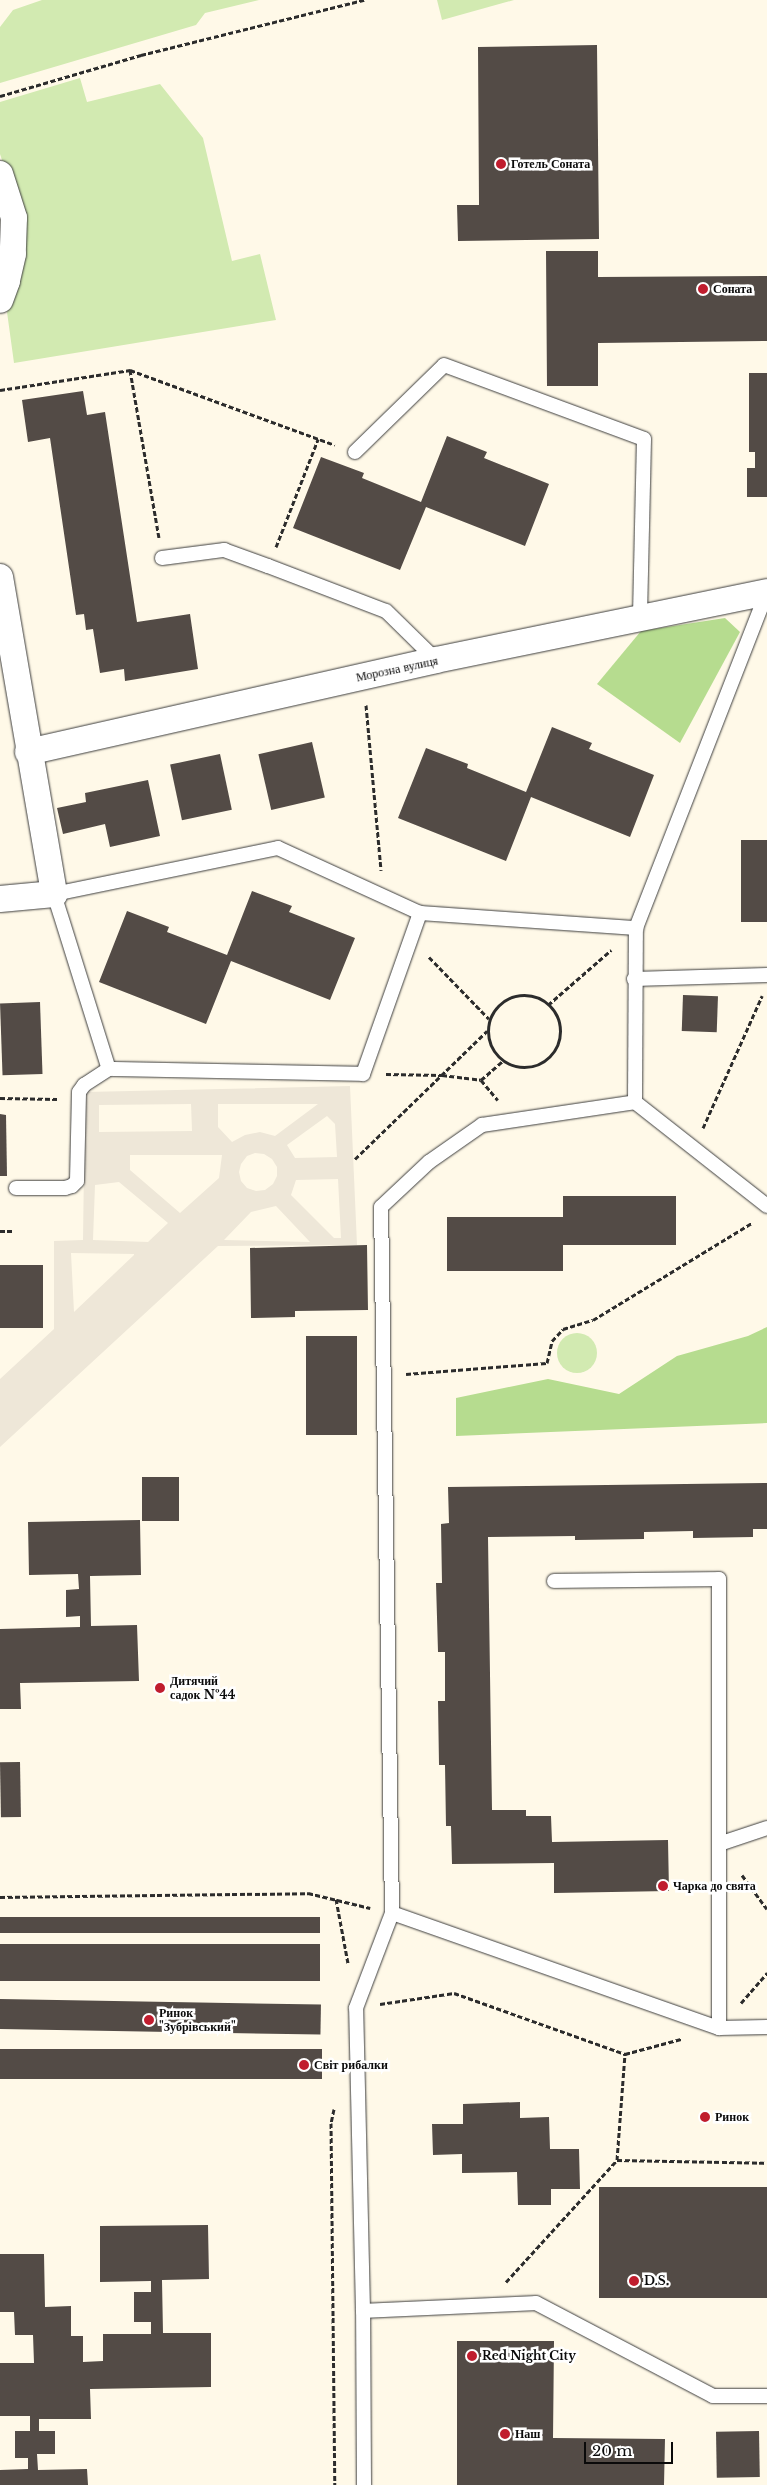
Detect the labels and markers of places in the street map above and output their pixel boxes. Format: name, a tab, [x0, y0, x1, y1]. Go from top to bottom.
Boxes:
place label: Готель Соната	[511, 157, 590, 171]
marker: Готель Соната	[495, 158, 507, 170]
place label: Соната	[713, 282, 752, 296]
marker: Соната	[697, 283, 709, 295]
place label: Дитячий садок №44	[170, 1674, 235, 1702]
marker: Дитячий садок №44	[154, 1682, 166, 1694]
place label: Чарка до свята	[673, 1879, 756, 1893]
marker: Чарка до свята	[657, 1880, 669, 1892]
place label: Ринок "Зубрівський"	[159, 2006, 236, 2034]
marker: Ринок "Зубрівський"	[143, 2014, 155, 2026]
place label: Світ рибалки	[314, 2058, 388, 2072]
marker: Світ рибалки	[298, 2059, 310, 2071]
place label: Ринок	[715, 2110, 749, 2124]
marker: Ринок	[699, 2111, 711, 2123]
place label: D.S.	[644, 2274, 669, 2288]
marker: D.S.	[628, 2275, 640, 2287]
place label: Red Night City	[482, 2349, 576, 2363]
marker: Red Night City	[466, 2350, 478, 2362]
place label: Наш	[515, 2427, 540, 2441]
marker: Наш	[499, 2428, 511, 2440]

